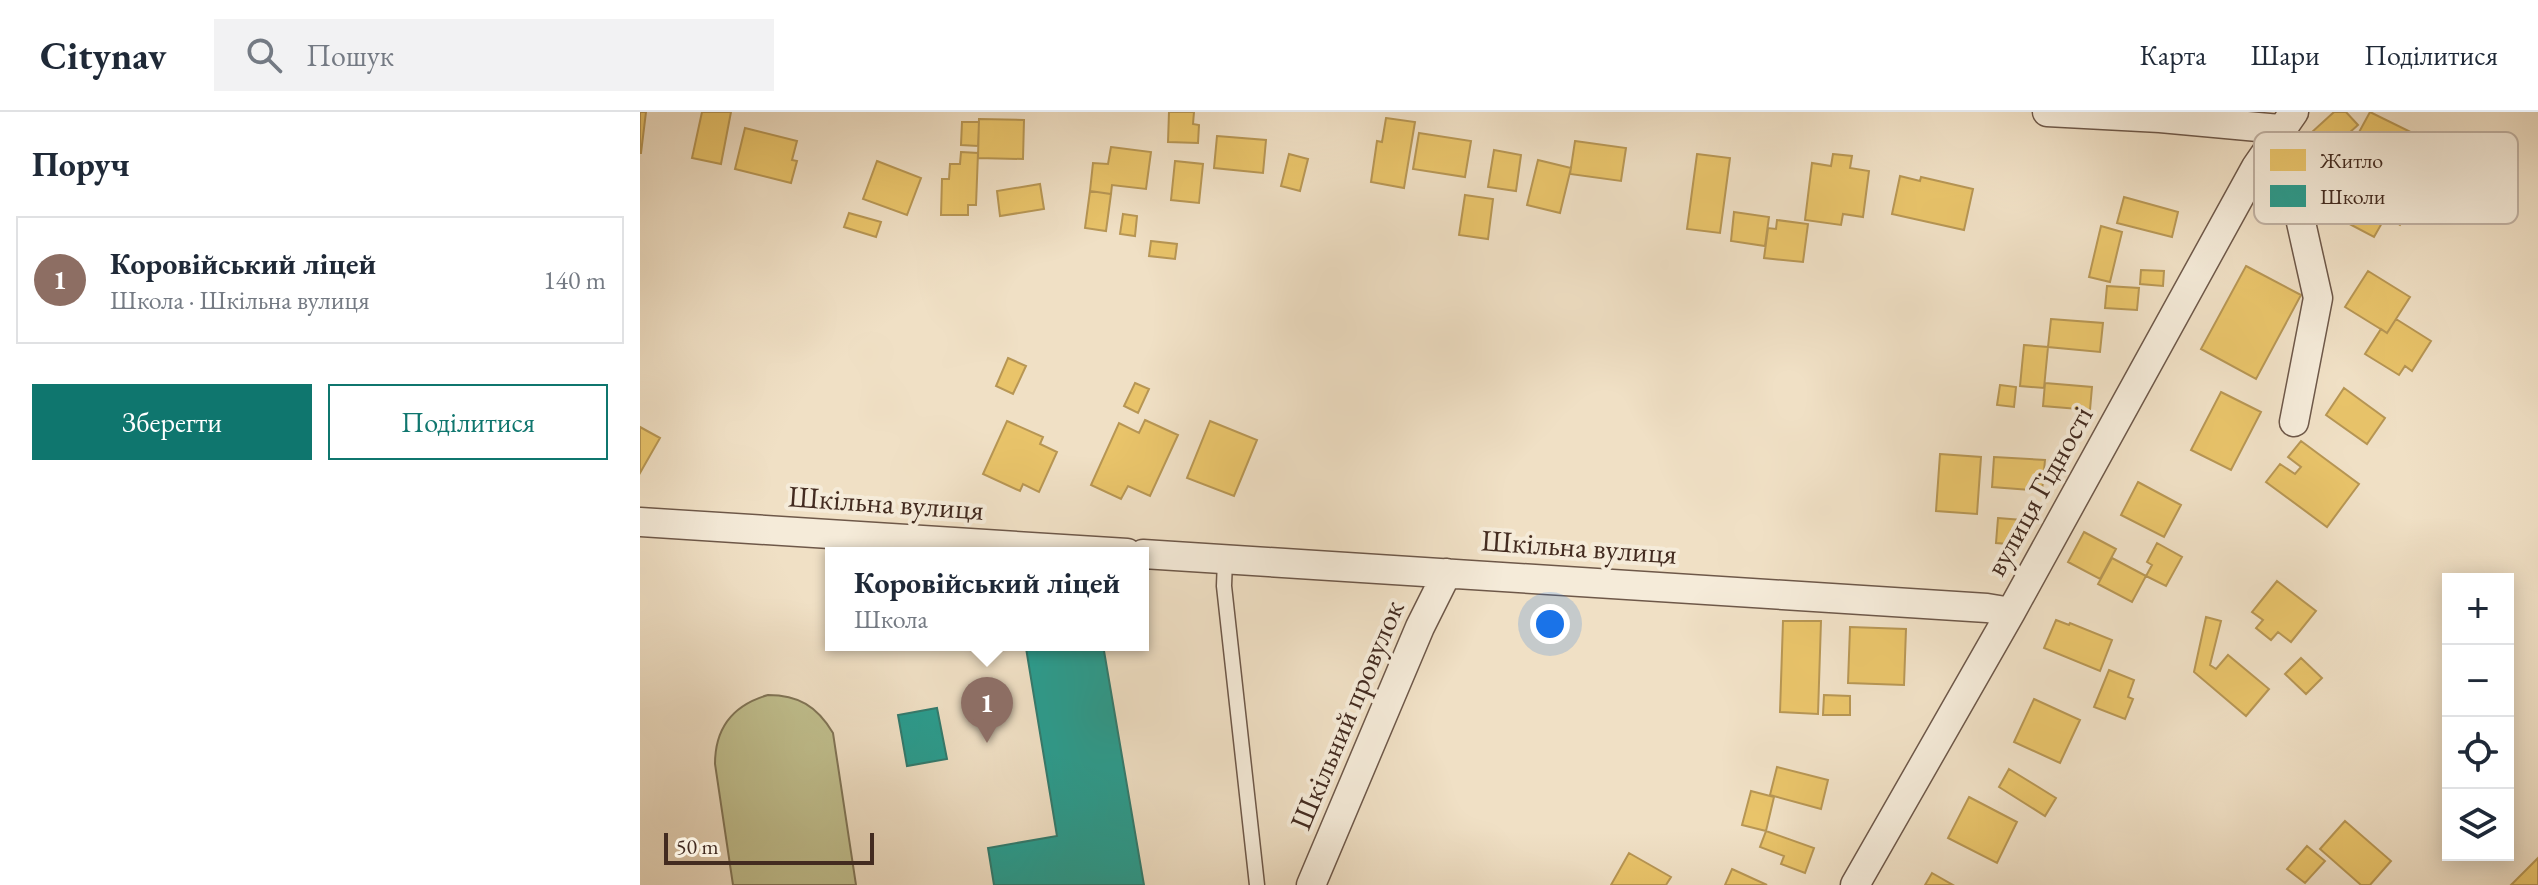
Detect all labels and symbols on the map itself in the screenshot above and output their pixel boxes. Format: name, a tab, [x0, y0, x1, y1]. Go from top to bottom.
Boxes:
legend	[2254, 132, 2518, 224]
text: Житло	[2319, 146, 2383, 175]
text: Школи	[2320, 182, 2386, 211]
street label: вулиця Гідності	[1976, 399, 2101, 583]
street label: Шкільна вулиця	[787, 476, 985, 529]
street label: Шкільна вулиця	[1480, 520, 1678, 573]
street label: Шкільний провулок	[1281, 594, 1413, 836]
your location	[1530, 604, 1570, 644]
pin: 1	[961, 677, 1013, 743]
scale bar	[664, 829, 874, 865]

